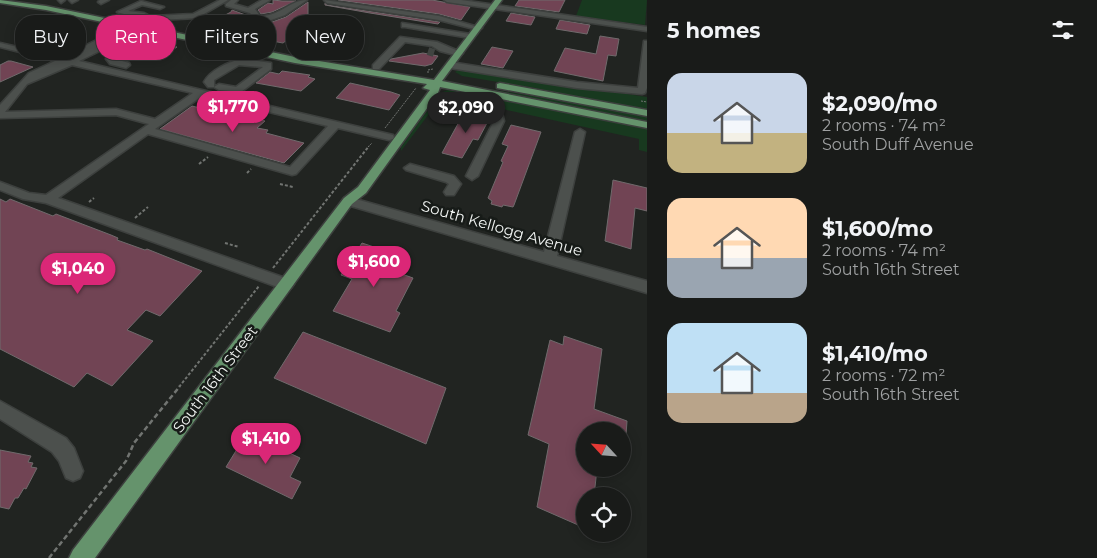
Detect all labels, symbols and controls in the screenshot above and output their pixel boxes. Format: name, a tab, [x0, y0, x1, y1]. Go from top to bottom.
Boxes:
chip: Buy	[15, 15, 86, 60]
chip: Rent	[96, 15, 176, 60]
chip: Filters	[186, 15, 276, 60]
chip: New	[286, 15, 364, 60]
icon: filters	[1049, 16, 1077, 44]
text: 5 homes	[667, 18, 760, 43]
pin: $1,770	[192, 90, 274, 133]
text: $2,090/mo	[822, 91, 937, 116]
pin: $2,090	[425, 92, 507, 134]
icon: home	[707, 93, 767, 153]
text: $1,770	[208, 97, 258, 116]
text: $2,090	[438, 98, 494, 117]
text: 2 rooms · 74 m²	[822, 116, 946, 135]
text: South Duff Avenue	[822, 135, 974, 154]
street label: South Kellogg Avenue	[419, 196, 585, 260]
text: $1,600/mo	[822, 216, 933, 241]
icon: home	[707, 218, 767, 278]
text: 2 rooms · 74 m²	[822, 241, 946, 260]
pin: $1,600	[333, 246, 415, 288]
pin: $1,040	[37, 252, 119, 295]
text: $1,600	[348, 252, 400, 271]
text: $1,040	[51, 259, 105, 278]
text: South 16th Street	[822, 260, 960, 279]
street label: South 16th Street	[169, 322, 261, 436]
text: $1,410/mo	[822, 341, 928, 366]
icon: home	[707, 343, 767, 403]
text: 2 rooms · 72 m²	[822, 366, 945, 385]
text: South 16th Street	[822, 385, 960, 404]
pin: $1,410	[225, 422, 307, 465]
north arrow	[576, 422, 631, 478]
map controls	[576, 422, 631, 542]
text: $1,410	[242, 429, 290, 448]
button: locate	[576, 487, 631, 542]

